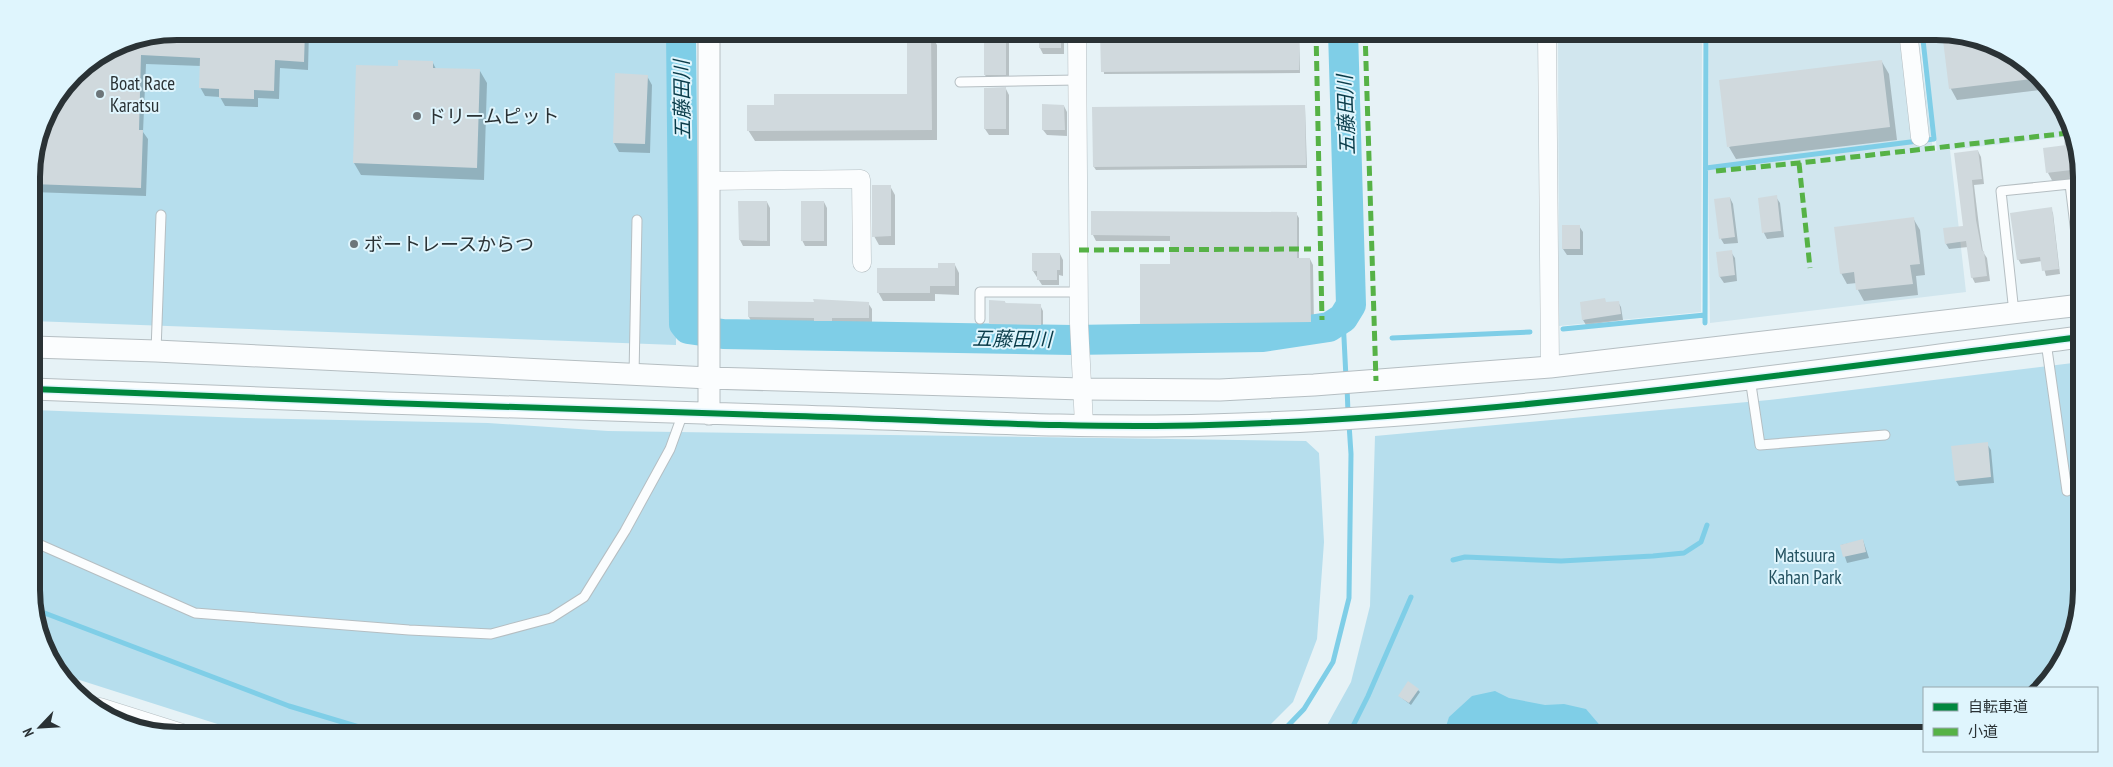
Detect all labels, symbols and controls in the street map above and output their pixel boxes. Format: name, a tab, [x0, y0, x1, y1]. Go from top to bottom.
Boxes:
water label: 五藤田川	[668, 58, 696, 140]
place label: Boat Race Karatsu	[110, 71, 175, 117]
water label: 五藤田川	[1332, 73, 1360, 155]
marker: Boat Race Karatsu	[94, 88, 106, 100]
place label: ドリームピット	[427, 104, 559, 128]
marker: ドリームピット	[411, 110, 423, 122]
place label: ボートレースからつ	[364, 232, 534, 256]
marker: ボートレースからつ	[348, 238, 360, 250]
water label: 五藤田川	[972, 325, 1054, 353]
park label: Matsuura Kahan Park	[1768, 543, 1842, 589]
legend	[1923, 687, 2098, 752]
text: 自転車道	[1968, 697, 2028, 716]
north arrow	[15, 702, 65, 752]
text: 小道	[1968, 722, 1998, 741]
text: N	[18, 725, 38, 740]

